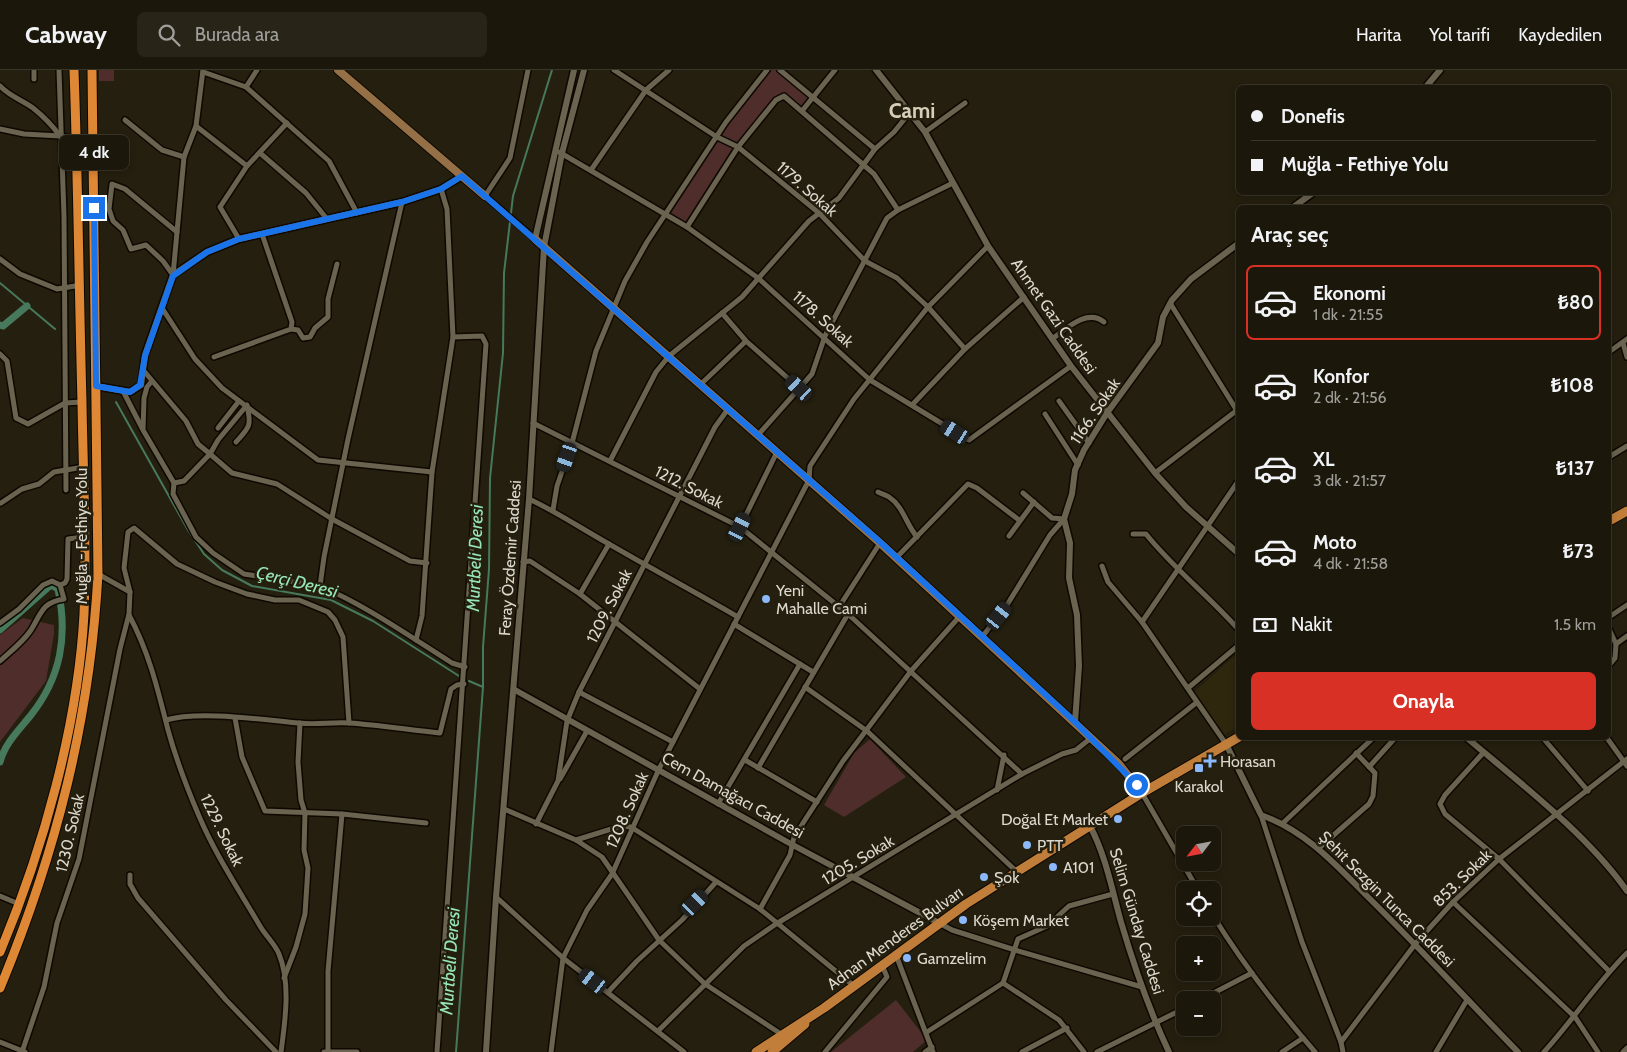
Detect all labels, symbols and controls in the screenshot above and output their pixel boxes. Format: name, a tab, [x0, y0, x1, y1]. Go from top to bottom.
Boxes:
search box	[137, 12, 487, 57]
text: Cabway	[25, 20, 107, 49]
icon: search	[155, 21, 183, 49]
text: Burada ara	[195, 23, 279, 46]
text: Harita	[1356, 24, 1401, 46]
text: Yol tarifi	[1429, 24, 1490, 46]
text: Kaydedilen	[1518, 24, 1602, 46]
district label: Cami	[889, 98, 935, 123]
text: Donefis	[1281, 105, 1345, 128]
callout: 4 dk	[59, 136, 129, 170]
text: 4 dk	[79, 143, 109, 162]
text: Muğla - Fethiye Yolu	[1281, 153, 1448, 176]
street label: 1179. Sokak	[773, 157, 842, 221]
route end	[83, 197, 105, 219]
text: Araç seç	[1251, 221, 1328, 248]
street label: Ahmet Gazi Caddesi	[1007, 255, 1101, 377]
icon: car	[1253, 280, 1298, 325]
text: Ekonomi	[1313, 282, 1386, 305]
street label: 1178. Sokak	[789, 287, 858, 352]
text: ₺80	[1558, 291, 1594, 314]
text: 1 dk · 21:55	[1313, 305, 1383, 324]
icon: car	[1253, 363, 1298, 408]
text: Konfor	[1313, 365, 1369, 388]
car	[782, 372, 815, 404]
street label: 1166. Sokak	[1066, 374, 1124, 448]
text: ₺108	[1551, 374, 1594, 397]
text: 2 dk · 21:56	[1313, 388, 1387, 407]
car	[938, 418, 971, 446]
car	[555, 440, 578, 474]
icon: car	[1253, 446, 1298, 491]
text: XL	[1313, 448, 1334, 471]
text: ₺137	[1556, 457, 1594, 480]
street label: 1212. Sokak	[652, 462, 727, 513]
street label: Muğla - Fethiye Yolu	[72, 468, 91, 604]
text: 3 dk · 21:57	[1313, 471, 1386, 490]
street label: Feray Özdemir Caddesi	[495, 479, 525, 637]
water label: Murtbeli Deresi	[462, 503, 488, 613]
car	[726, 510, 753, 544]
icon: car	[1253, 529, 1298, 574]
text: Moto	[1313, 531, 1357, 554]
text: ₺73	[1563, 540, 1594, 563]
text: 4 dk · 21:58	[1313, 554, 1388, 573]
water label: Çerçi Deresi	[254, 561, 341, 603]
street label: 1209. Sokak	[582, 565, 636, 646]
place label: Yeni Mahalle Cami	[775, 581, 867, 618]
marker: Yeni Mahalle Cami	[760, 593, 772, 605]
car	[983, 600, 1014, 632]
icon: cash	[1251, 611, 1279, 639]
text: Nakit	[1291, 613, 1332, 636]
text: 1.5 km	[1554, 615, 1596, 634]
button: Onayla	[1251, 672, 1596, 730]
street label: Cem Damağacı Caddesi	[659, 748, 807, 842]
place label: Horasan	[1220, 752, 1276, 771]
marker: Horasan	[1204, 755, 1216, 767]
marker: Karakol	[1193, 762, 1205, 774]
street label: 1208. Sokak	[602, 768, 653, 851]
route start	[1126, 774, 1148, 796]
place label: Karakol	[1175, 777, 1224, 796]
street label: 1230. Sokak	[52, 791, 88, 874]
street label: 1229. Sokak	[196, 791, 248, 870]
place label: Doğal Et Market	[1001, 810, 1109, 829]
marker: Doğal Et Market	[1112, 813, 1124, 825]
north arrow	[1176, 826, 1221, 871]
map controls	[1176, 826, 1221, 1036]
street label: Şehit Sezgin Tunca Caddesi	[1315, 827, 1459, 971]
street label: 1205. Sokak	[819, 831, 898, 889]
place label: PTT	[1037, 836, 1064, 855]
marker: PTT	[1021, 839, 1033, 851]
street label: 853. Sokak	[1429, 845, 1496, 911]
street label: Selim Günday Caddesi	[1106, 846, 1168, 996]
place label: A101	[1063, 858, 1094, 877]
marker: A101	[1047, 861, 1059, 873]
place label: Şok	[994, 868, 1020, 887]
marker: Şok	[978, 871, 990, 883]
button: locate	[1176, 881, 1221, 926]
street label: Adnan Menderes Bulvarı	[823, 882, 967, 994]
car	[679, 887, 710, 919]
water label: Murtbeli Deresi	[435, 906, 465, 1016]
place label: Köşem Market	[973, 911, 1069, 930]
marker: Köşem Market	[957, 914, 969, 926]
button: +	[1176, 936, 1221, 981]
place label: Gamzelim	[917, 949, 986, 968]
marker: Gamzelim	[901, 952, 913, 964]
car	[576, 966, 609, 996]
button: −	[1176, 991, 1221, 1036]

